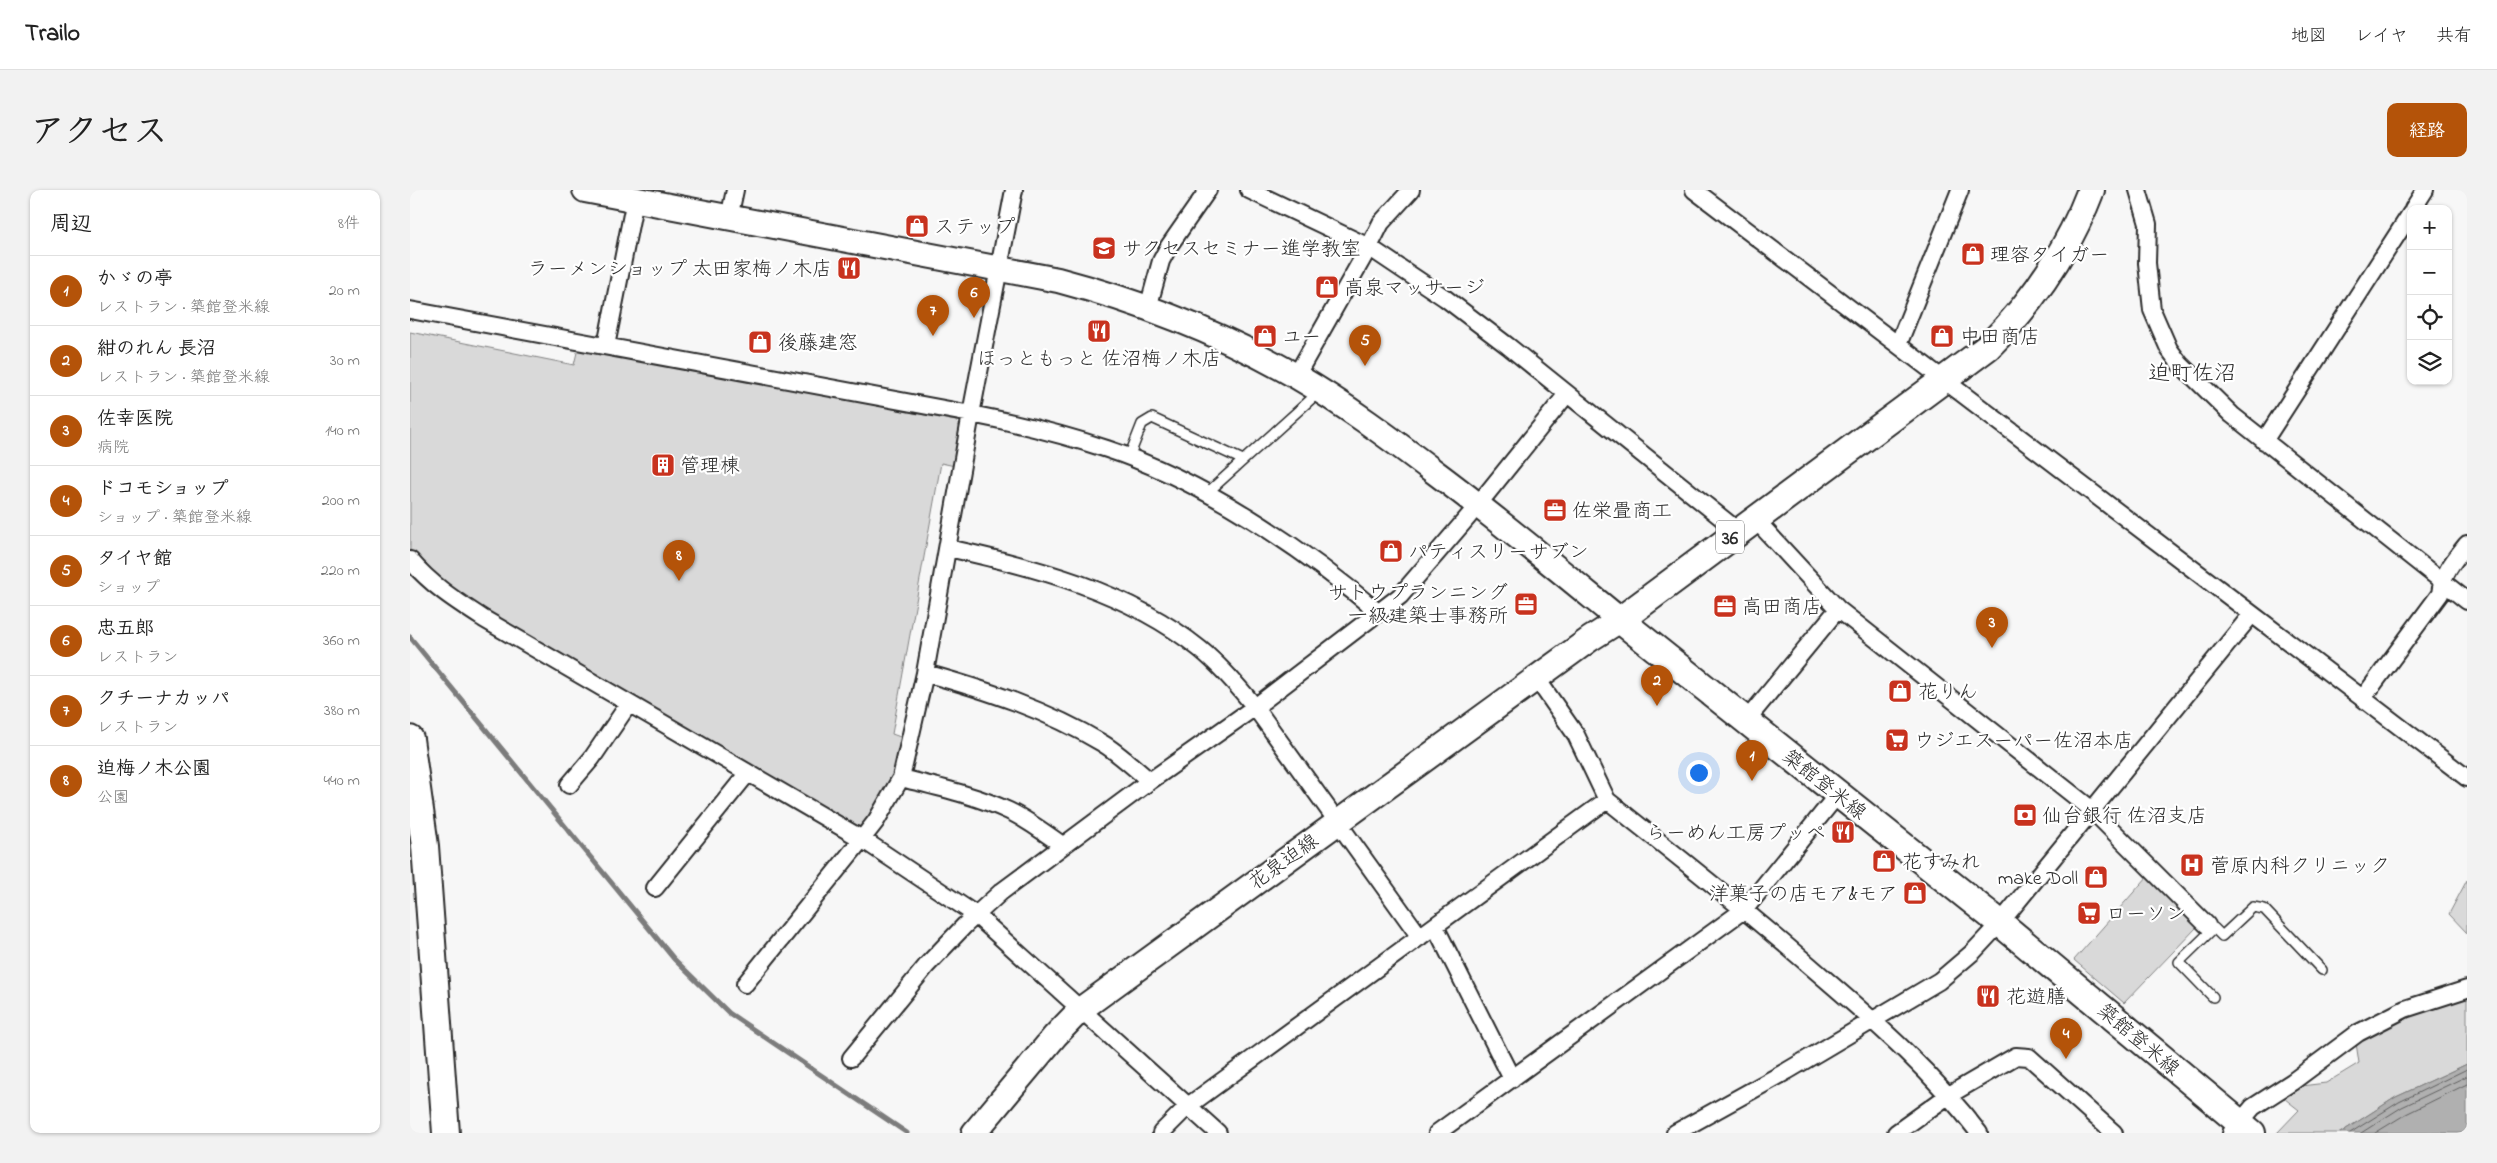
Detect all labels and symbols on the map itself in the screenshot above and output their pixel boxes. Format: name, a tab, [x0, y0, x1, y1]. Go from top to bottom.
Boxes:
shop icon: ステップ	[904, 213, 930, 239]
place label: ステップ	[934, 214, 1015, 243]
school or university icon: サクセスセミナー進学教室	[1091, 235, 1117, 261]
place label: サクセスセミナー進学教室	[1122, 236, 1361, 265]
shop icon: 理容タイガー	[1960, 241, 1986, 267]
place label: 理容タイガー	[1990, 242, 2109, 271]
restaurant icon: ラーメンショップ 太田家梅ノ木店	[836, 255, 862, 281]
place label: ラーメンショップ 太田家梅ノ木店	[528, 256, 832, 285]
shop icon: 高泉マッサージ	[1314, 274, 1340, 300]
place label: 高泉マッサージ	[1344, 275, 1484, 304]
pin: 6	[958, 277, 990, 318]
pin: 7	[917, 295, 949, 336]
restaurant icon: ほっともっと 佐沼梅ノ木店	[1086, 318, 1112, 344]
shop icon: ユー	[1252, 323, 1278, 349]
shop icon: 中田商店	[1929, 323, 1955, 349]
place label: ユー	[1282, 324, 1321, 353]
place label: 中田商店	[1960, 324, 2040, 353]
pin: 5	[1349, 325, 1381, 366]
shop icon: 後藤建窓	[747, 329, 773, 355]
place label: 後藤建窓	[778, 330, 858, 359]
place label: ほっともっと 佐沼梅ノ木店	[977, 346, 1222, 375]
district label: 迫町佐沼	[2148, 359, 2236, 391]
building icon: 管理棟	[650, 452, 676, 478]
place label: 管理棟	[680, 453, 740, 482]
office icon: 佐栄畳商工	[1542, 497, 1568, 523]
place label: 佐栄畳商工	[1572, 498, 1672, 527]
road number: 36	[1716, 521, 1744, 554]
shop icon: パティスリーサブン	[1378, 538, 1404, 564]
place label: パティスリーサブン	[1408, 539, 1589, 568]
pin: 8	[663, 540, 695, 581]
place label: サトウプランニング 一級建築士事務所	[1328, 580, 1508, 632]
office icon: サトウプランニング 一級建築士事務所	[1513, 591, 1539, 617]
office icon: 高田商店	[1712, 593, 1738, 619]
place label: 高田商店	[1742, 594, 1822, 623]
pin: 3	[1976, 607, 2008, 648]
pin: 2	[1641, 665, 1673, 706]
shop icon: 花りん	[1887, 678, 1913, 704]
place label: 花りん	[1918, 679, 1978, 708]
supermarket icon: ウジエスーパー佐沼本店	[1884, 727, 1910, 753]
place label: ウジエスーパー佐沼本店	[1914, 728, 2133, 757]
pin: 1	[1736, 740, 1768, 781]
street label: 築館登米線	[1775, 744, 1872, 828]
your location	[1686, 760, 1712, 786]
bank icon: 仙台銀行 佐沼支店	[2012, 802, 2038, 828]
place label: 仙台銀行 佐沼支店	[2042, 803, 2207, 832]
restaurant icon: らーめん工房プッぺ	[1830, 819, 1856, 845]
place label: らーめん工房プッぺ	[1646, 820, 1826, 849]
street label: 花泉迫線	[1244, 828, 1325, 898]
shop icon: 花すみれ	[1871, 848, 1897, 874]
place label: 花すみれ	[1902, 849, 1980, 878]
hospital icon: 菅原内科クリニック	[2179, 852, 2205, 878]
place label: 菅原内科クリニック	[2210, 853, 2390, 882]
shop icon: make Doll	[2083, 864, 2109, 890]
place label: make Doll	[1998, 865, 2078, 894]
shop icon: 洋菓子の店モア&モア	[1902, 880, 1928, 906]
place label: 洋菓子の店モア&モア	[1709, 881, 1898, 910]
supermarket icon: ローソン	[2076, 900, 2102, 926]
place label: ローソン	[2106, 901, 2186, 930]
restaurant icon: 花遊膳	[1975, 983, 2001, 1009]
place label: 花遊膳	[2006, 984, 2066, 1013]
street label: 築館登米線	[2090, 998, 2185, 1084]
pin: 4	[2050, 1018, 2082, 1059]

